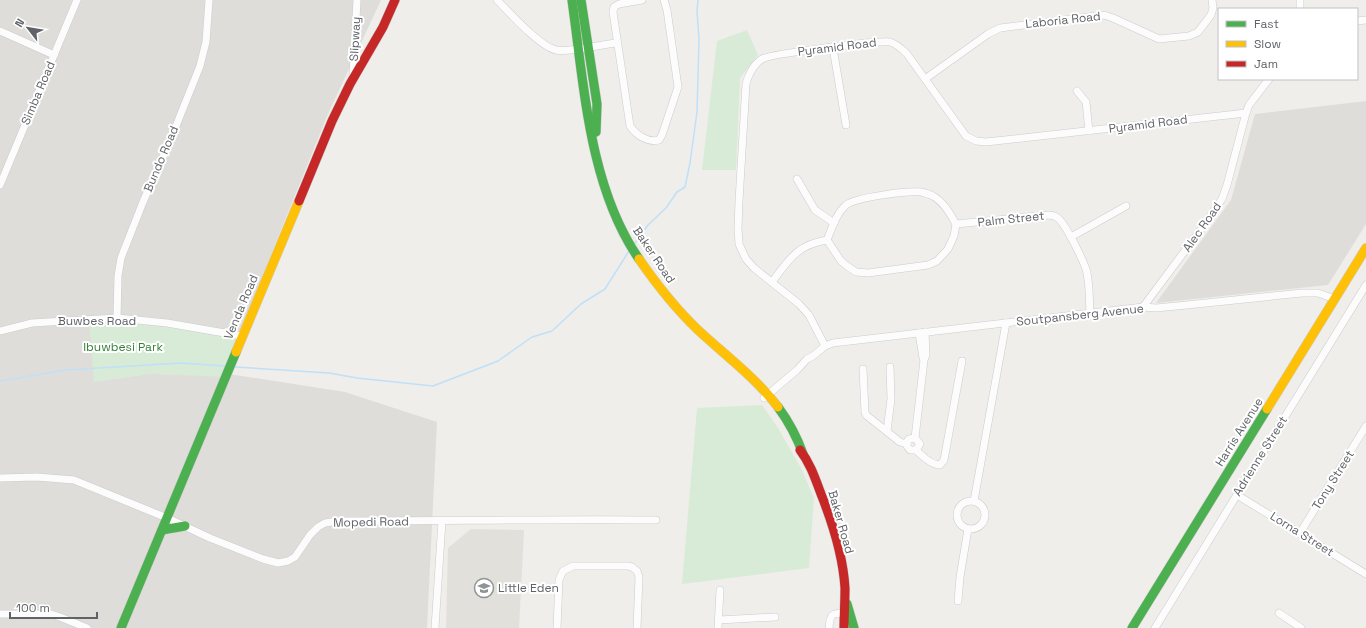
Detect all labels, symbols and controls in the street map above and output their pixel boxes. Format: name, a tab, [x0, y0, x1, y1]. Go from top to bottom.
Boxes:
north arrow	[8, 8, 48, 48]
street label: Laboria Road	[1025, 8, 1101, 32]
legend	[1218, 8, 1358, 80]
text: N	[12, 16, 27, 30]
street label: Slipway	[346, 16, 364, 62]
text: Fast	[1254, 16, 1279, 32]
street label: Pyramid Road	[797, 34, 877, 60]
text: Slow	[1254, 36, 1281, 52]
text: Jam	[1254, 56, 1278, 72]
street label: Simba Road	[17, 59, 59, 127]
street label: Pyramid Road	[1108, 111, 1188, 137]
street label: Bundo Road	[140, 124, 182, 194]
street label: Alec Road	[1179, 199, 1225, 255]
street label: Palm Street	[977, 208, 1045, 230]
street label: Baker Road	[629, 224, 679, 286]
street label: Venda Road	[220, 272, 262, 342]
street label: Soutpansberg Avenue	[1015, 300, 1145, 330]
street label: Buwbes Road	[58, 313, 136, 329]
park label: Ibuwbesi Park	[83, 339, 163, 355]
street label: Harris Avenue	[1211, 395, 1267, 469]
street label: Adrienne Street	[1229, 413, 1291, 499]
street label: Tony Street	[1308, 447, 1358, 513]
street label: Baker Road	[824, 488, 858, 556]
street label: Lorna Street	[1267, 508, 1337, 560]
street label: Mopedi Road	[333, 513, 409, 531]
school or university icon: Little Eden	[473, 577, 495, 599]
place label: Little Eden	[498, 580, 559, 596]
scale bar	[10, 594, 97, 620]
text: 100 m	[16, 600, 50, 616]

